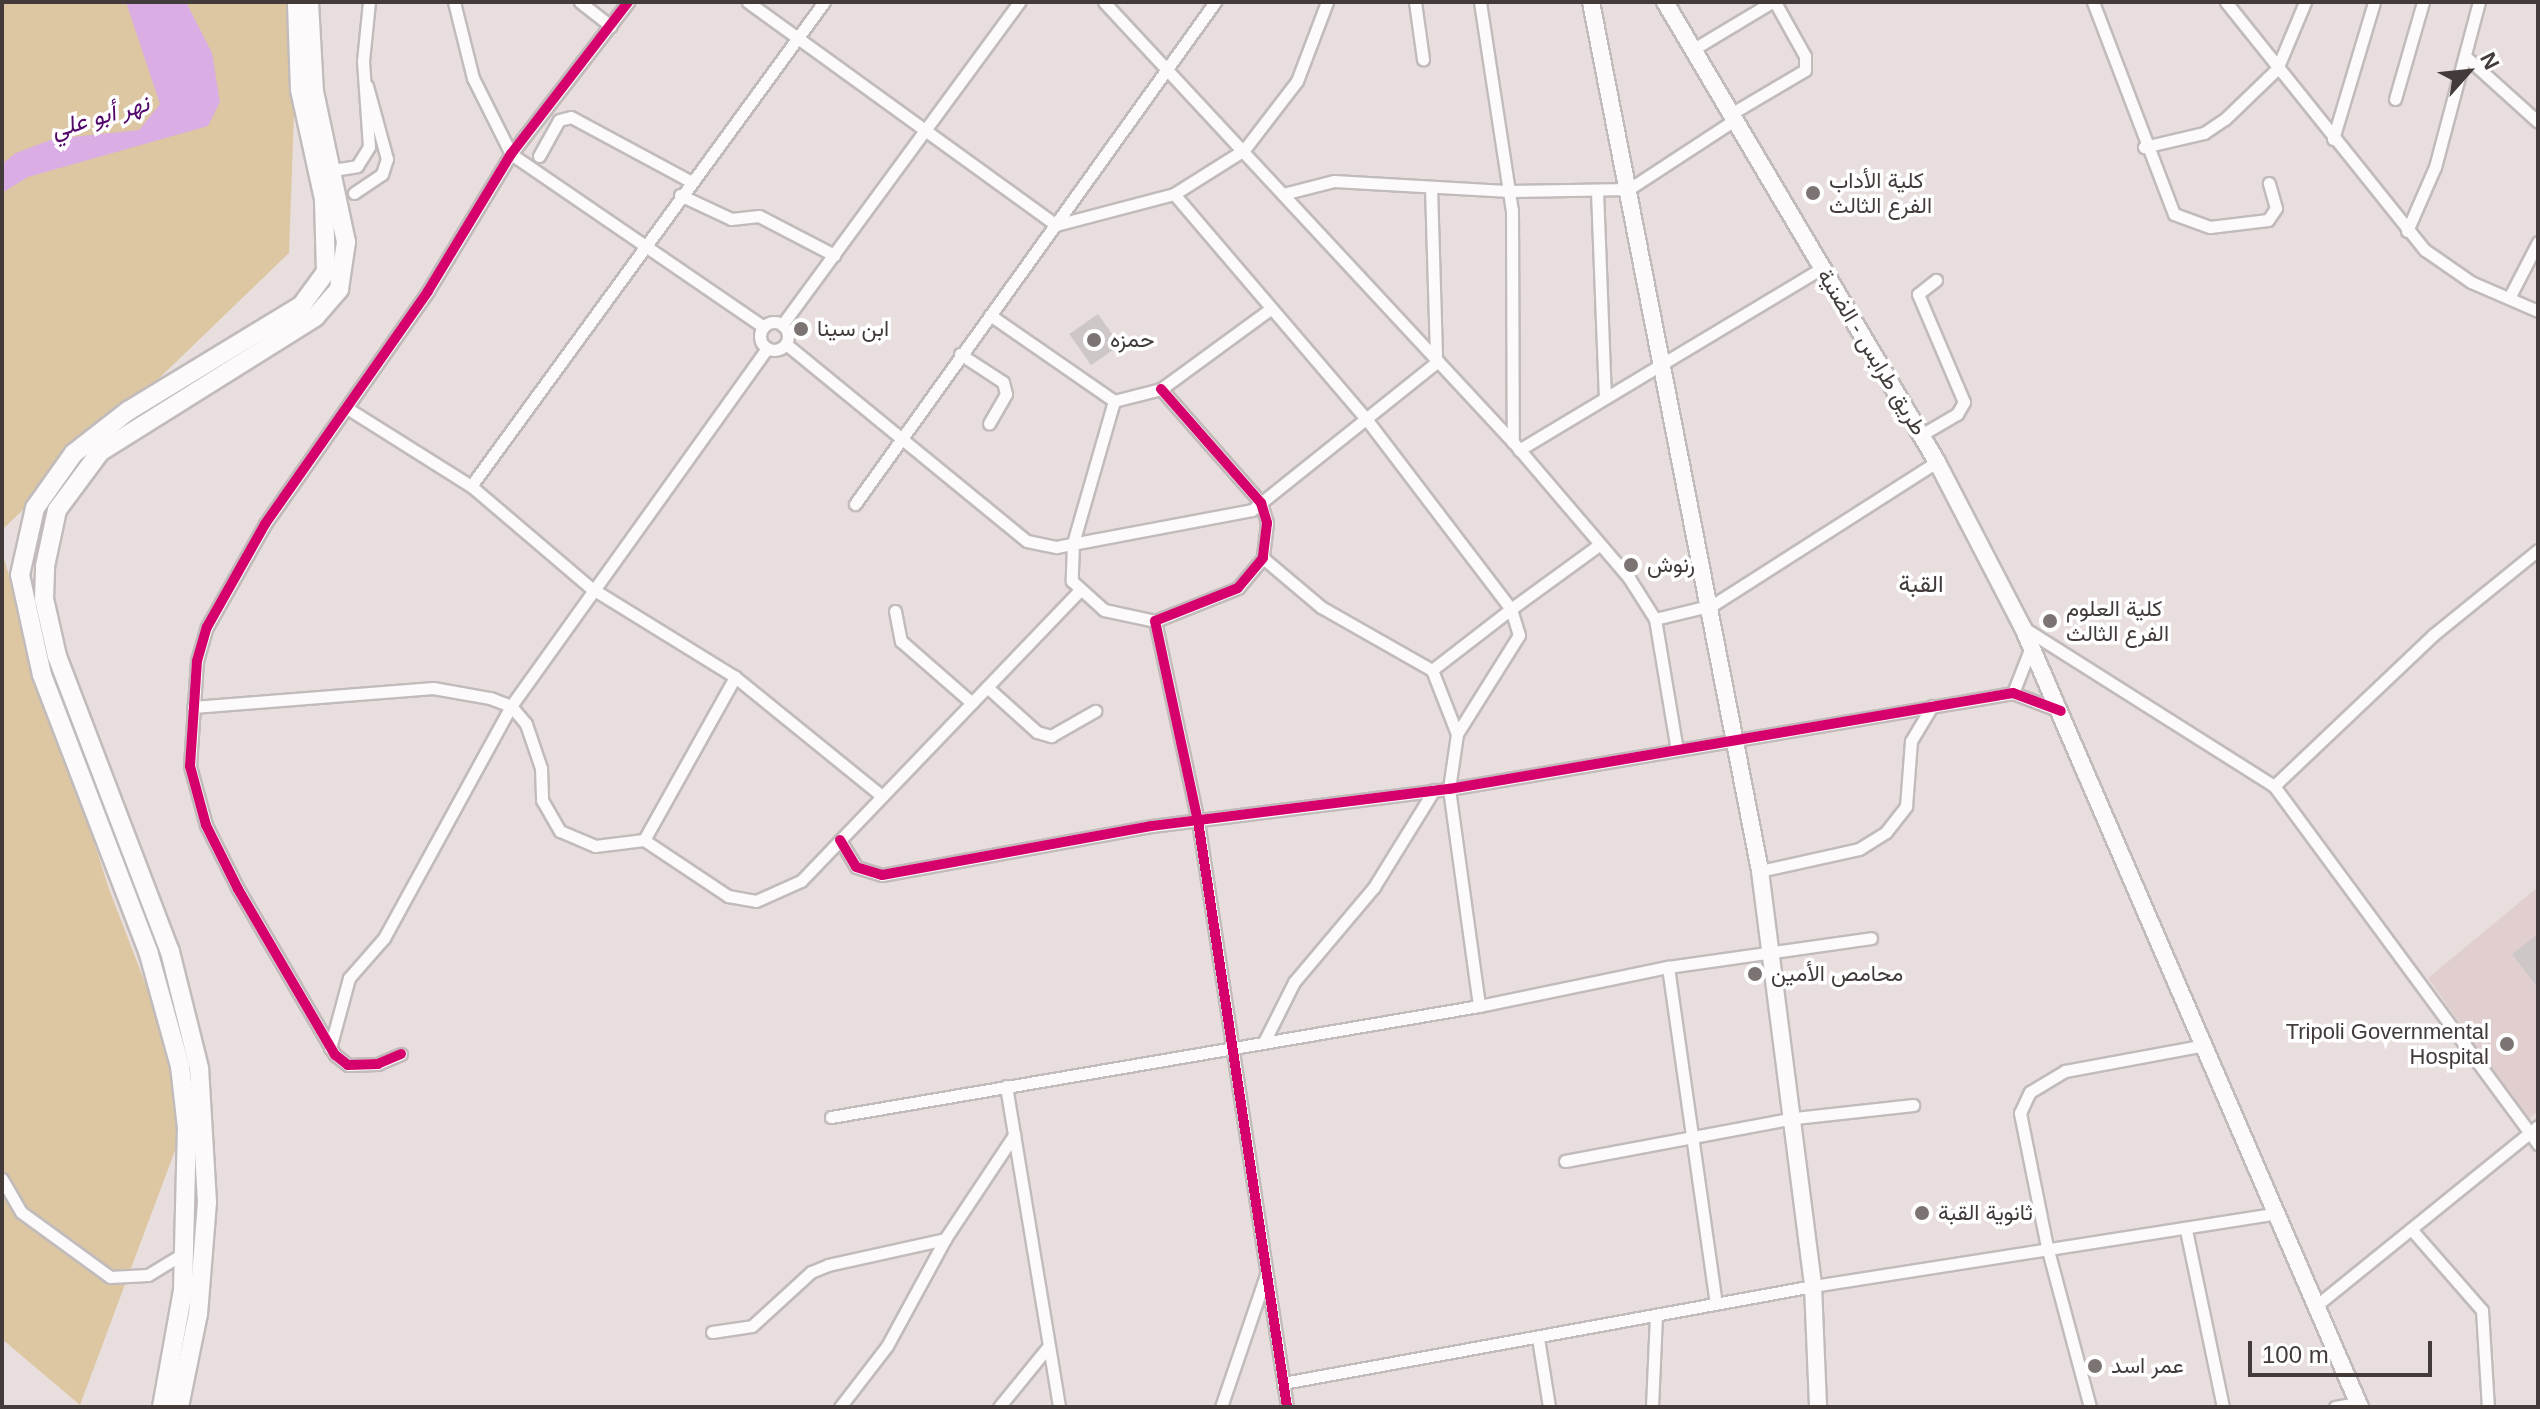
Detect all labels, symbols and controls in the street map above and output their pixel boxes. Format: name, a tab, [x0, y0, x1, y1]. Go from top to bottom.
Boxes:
north arrow	[2428, 32, 2508, 112]
text: N	[2475, 48, 2505, 74]
water label: نهر أبو علي	[48, 88, 152, 144]
place label: كلية الأداب الفرع الثالث	[1829, 167, 1932, 218]
marker: كلية الأداب الفرع الثالث	[1804, 184, 1822, 202]
street label: طريق طرابس - الضنية	[1812, 264, 1932, 440]
place label: ابن سينا	[817, 316, 889, 342]
marker: ابن سينا	[792, 320, 810, 338]
place label: حمزه	[1110, 327, 1154, 353]
marker: حمزه	[1085, 331, 1103, 349]
place label: رنوش	[1647, 552, 1695, 578]
marker: رنوش	[1622, 556, 1640, 574]
district label: القبة	[1898, 570, 1944, 598]
place label: كلية العلوم الفرع الثالث	[2066, 595, 2169, 646]
marker: كلية العلوم الفرع الثالث	[2041, 612, 2059, 630]
place label: محامص الأمين	[1771, 961, 1903, 987]
marker: محامص الأمين	[1746, 965, 1764, 983]
place label: Tripoli Governmental Hospital	[2286, 1018, 2489, 1070]
marker: Tripoli Governmental Hospital	[2496, 1033, 2518, 1055]
place label: ثانوية القبة	[1938, 1200, 2033, 1226]
marker: ثانوية القبة	[1913, 1204, 1931, 1222]
scale bar	[2252, 1325, 2436, 1375]
text: 100 m	[2262, 1341, 2329, 1368]
place label: عمر اسد	[2111, 1353, 2184, 1379]
marker: عمر اسد	[2086, 1357, 2104, 1375]

